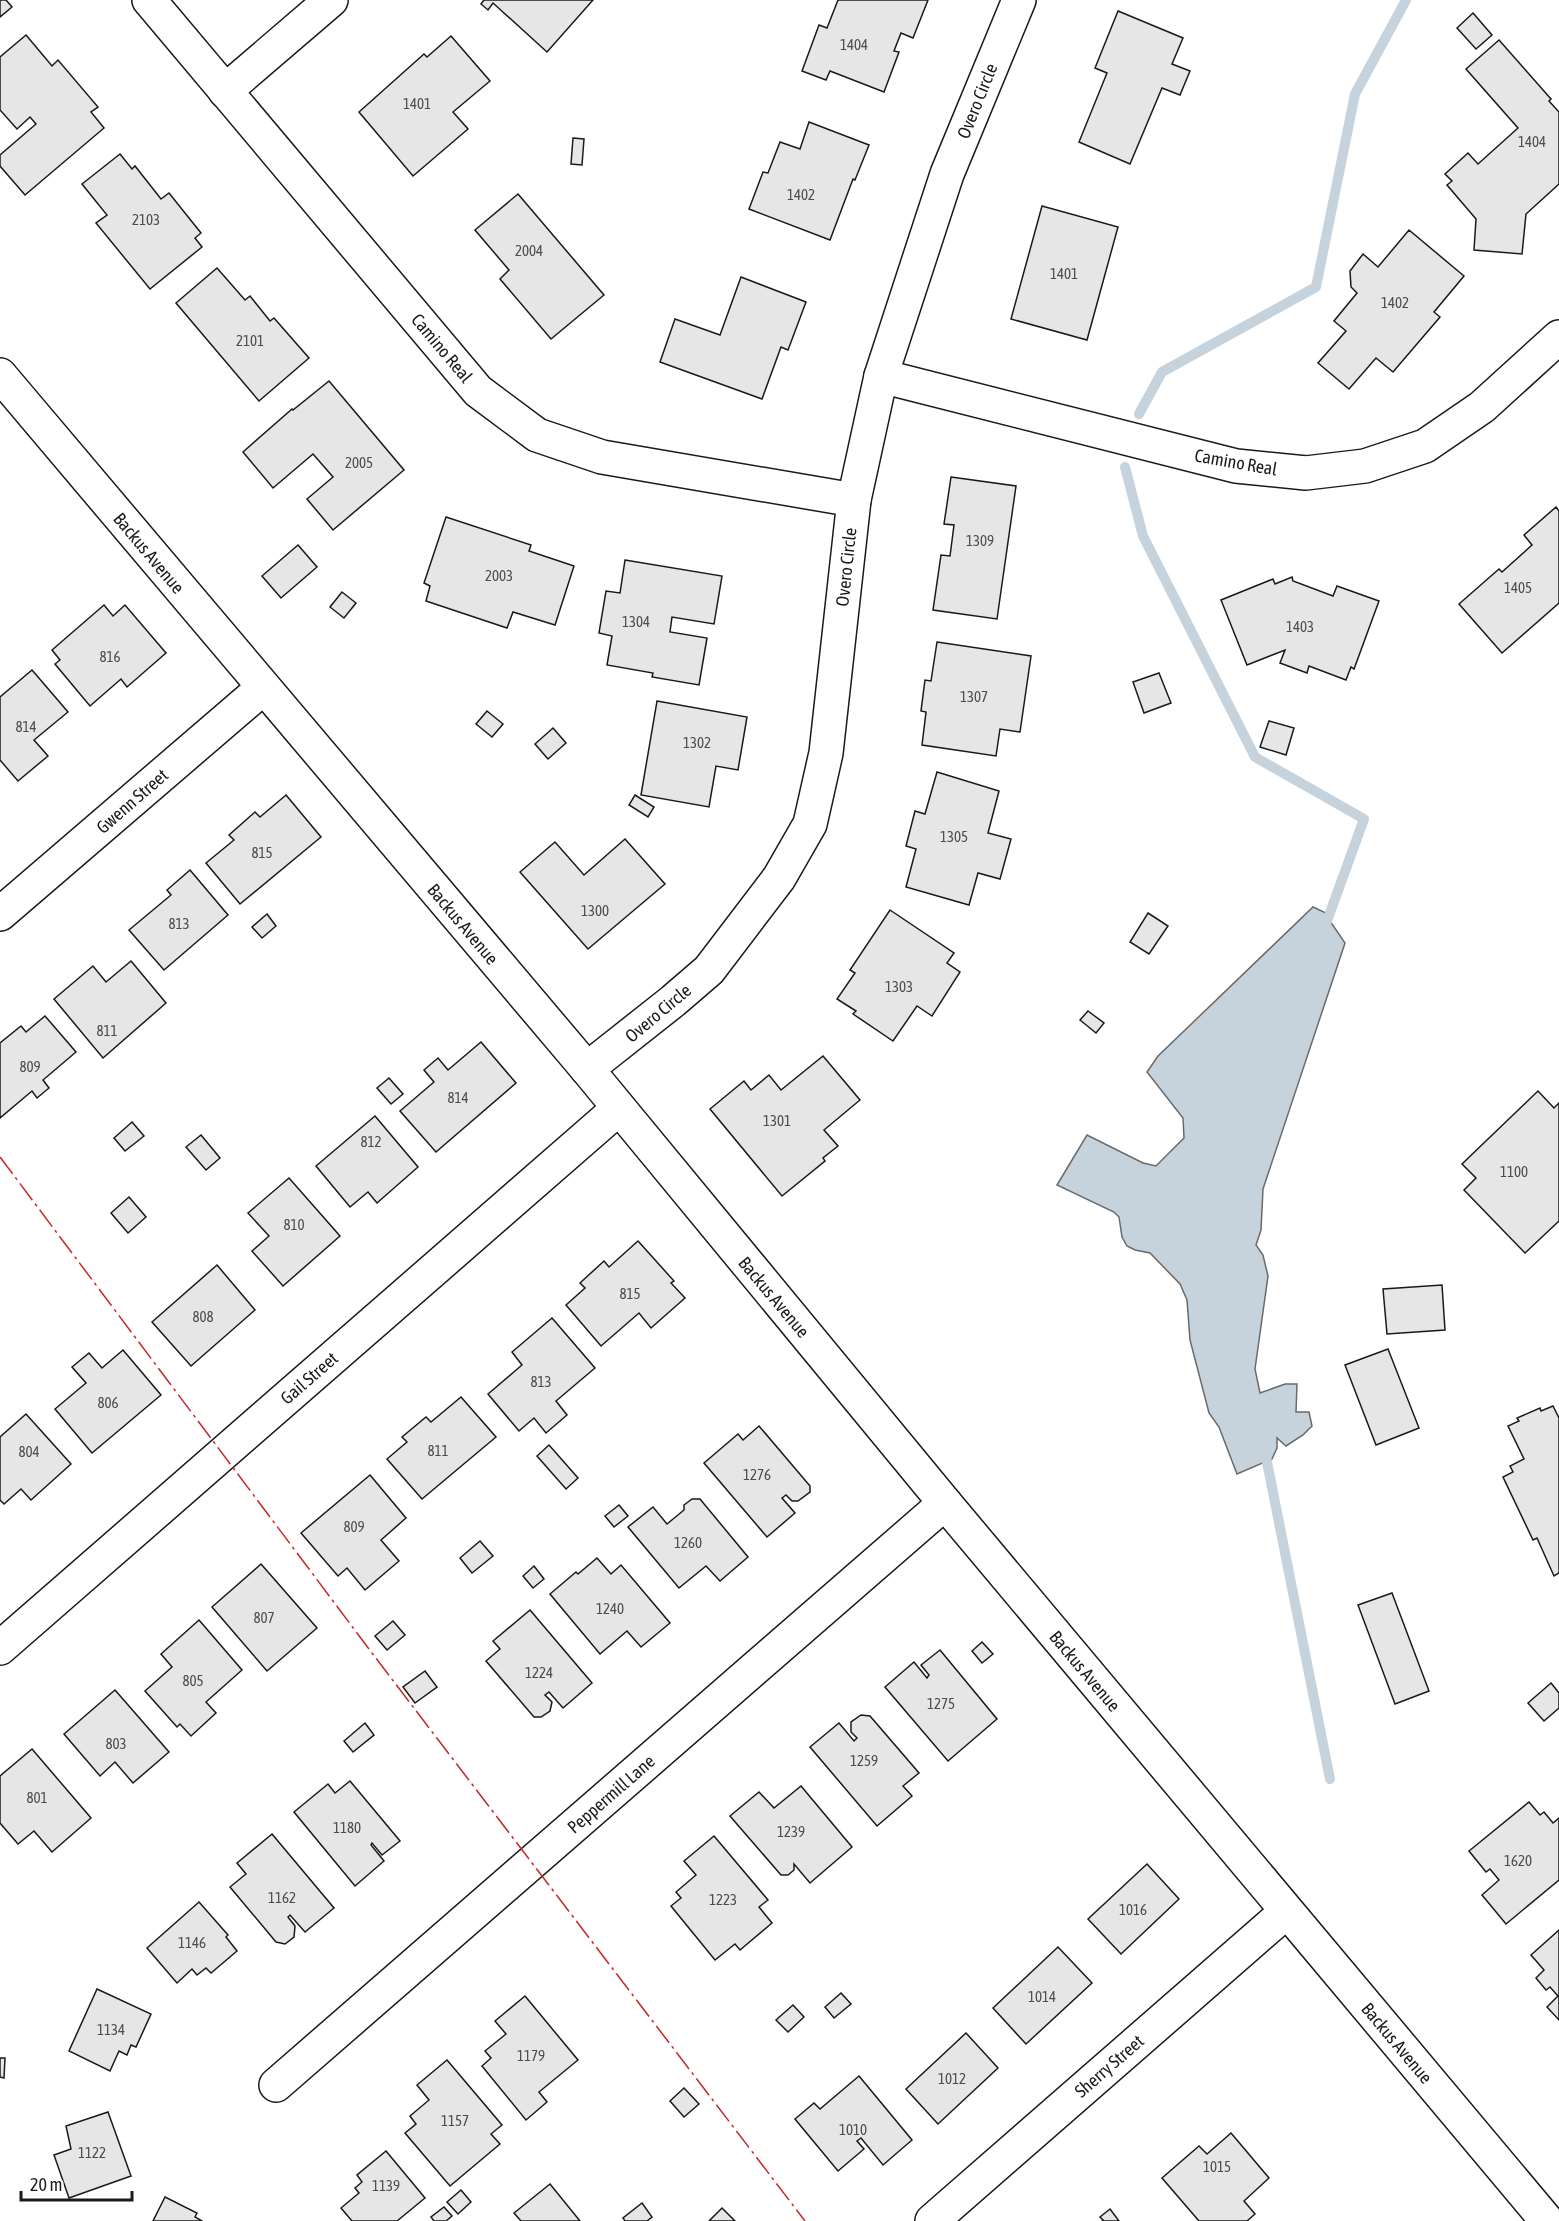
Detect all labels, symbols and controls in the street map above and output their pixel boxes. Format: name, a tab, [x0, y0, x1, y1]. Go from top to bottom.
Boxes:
house number: 1404	[840, 36, 868, 53]
street label: Overo Circle	[952, 60, 1002, 142]
house number: 1401	[403, 95, 431, 112]
house number: 1404	[1518, 133, 1546, 150]
house number: 1402	[787, 186, 815, 203]
house number: 2103	[132, 211, 160, 228]
house number: 2004	[515, 242, 543, 259]
house number: 1401	[1050, 265, 1078, 282]
house number: 1402	[1381, 294, 1409, 311]
street label: Camino Real	[407, 309, 477, 387]
house number: 2101	[236, 332, 264, 349]
street label: Camino Real	[1193, 444, 1279, 480]
house number: 2005	[345, 454, 373, 471]
street label: Backus Avenue	[109, 508, 189, 598]
street label: Overo Circle	[831, 527, 861, 607]
house number: 1309	[966, 532, 994, 549]
house number: 2003	[485, 567, 513, 584]
house number: 1405	[1504, 579, 1532, 596]
house number: 1304	[622, 613, 650, 630]
house number: 1403	[1286, 618, 1314, 635]
house number: 816	[99, 648, 121, 665]
house number: 1307	[960, 688, 988, 705]
house number: 814	[15, 718, 37, 735]
house number: 1302	[683, 734, 711, 751]
street label: Gwenn Street	[92, 764, 172, 838]
house number: 1305	[940, 828, 968, 845]
house number: 815	[251, 844, 273, 861]
street label: Backus Avenue	[423, 879, 503, 969]
house number: 1300	[581, 902, 609, 919]
house number: 813	[168, 915, 190, 932]
house number: 1303	[885, 978, 913, 995]
street label: Overo Circle	[621, 980, 695, 1046]
house number: 811	[96, 1022, 118, 1039]
house number: 809	[19, 1058, 41, 1075]
house number: 814	[447, 1089, 469, 1106]
house number: 1301	[763, 1112, 791, 1129]
house number: 812	[360, 1133, 382, 1150]
house number: 1100	[1500, 1163, 1528, 1180]
house number: 810	[283, 1216, 305, 1233]
street label: Backus Avenue	[734, 1252, 814, 1342]
house number: 815	[619, 1285, 641, 1302]
house number: 808	[192, 1308, 214, 1325]
street label: Gail Street	[276, 1348, 342, 1408]
house number: 813	[530, 1373, 552, 1390]
house number: 806	[97, 1394, 119, 1411]
house number: 811	[427, 1442, 449, 1459]
house number: 804	[18, 1443, 40, 1460]
house number: 1276	[743, 1466, 771, 1483]
house number: 809	[343, 1518, 365, 1535]
house number: 1260	[674, 1534, 702, 1551]
house number: 1240	[596, 1600, 624, 1617]
house number: 807	[253, 1609, 275, 1626]
street label: Backus Avenue	[1045, 1626, 1125, 1716]
house number: 1224	[525, 1664, 553, 1681]
house number: 805	[182, 1672, 204, 1689]
house number: 1275	[927, 1695, 955, 1712]
house number: 803	[105, 1735, 127, 1752]
street label: Peppermill Lane	[563, 1750, 659, 1838]
house number: 1259	[850, 1752, 878, 1769]
house number: 801	[26, 1789, 48, 1806]
house number: 1180	[333, 1819, 361, 1836]
house number: 1239	[777, 1823, 805, 1840]
house number: 1620	[1504, 1852, 1532, 1869]
house number: 1162	[268, 1889, 296, 1906]
house number: 1223	[709, 1891, 737, 1908]
house number: 1016	[1119, 1901, 1147, 1918]
house number: 1146	[178, 1934, 206, 1951]
house number: 1014	[1028, 1988, 1056, 2005]
street label: Backus Avenue	[1357, 1998, 1437, 2088]
house number: 1134	[97, 2021, 125, 2038]
street label: Sherry Street	[1070, 2030, 1148, 2102]
house number: 1179	[517, 2047, 545, 2064]
house number: 1012	[938, 2070, 966, 2087]
house number: 1157	[441, 2112, 469, 2129]
house number: 1010	[839, 2121, 867, 2138]
house number: 1122	[78, 2144, 106, 2161]
house number: 1015	[1203, 2158, 1231, 2175]
scale bar	[21, 2164, 132, 2202]
text: 20 m	[30, 2174, 62, 2195]
house number: 1139	[372, 2177, 400, 2194]

